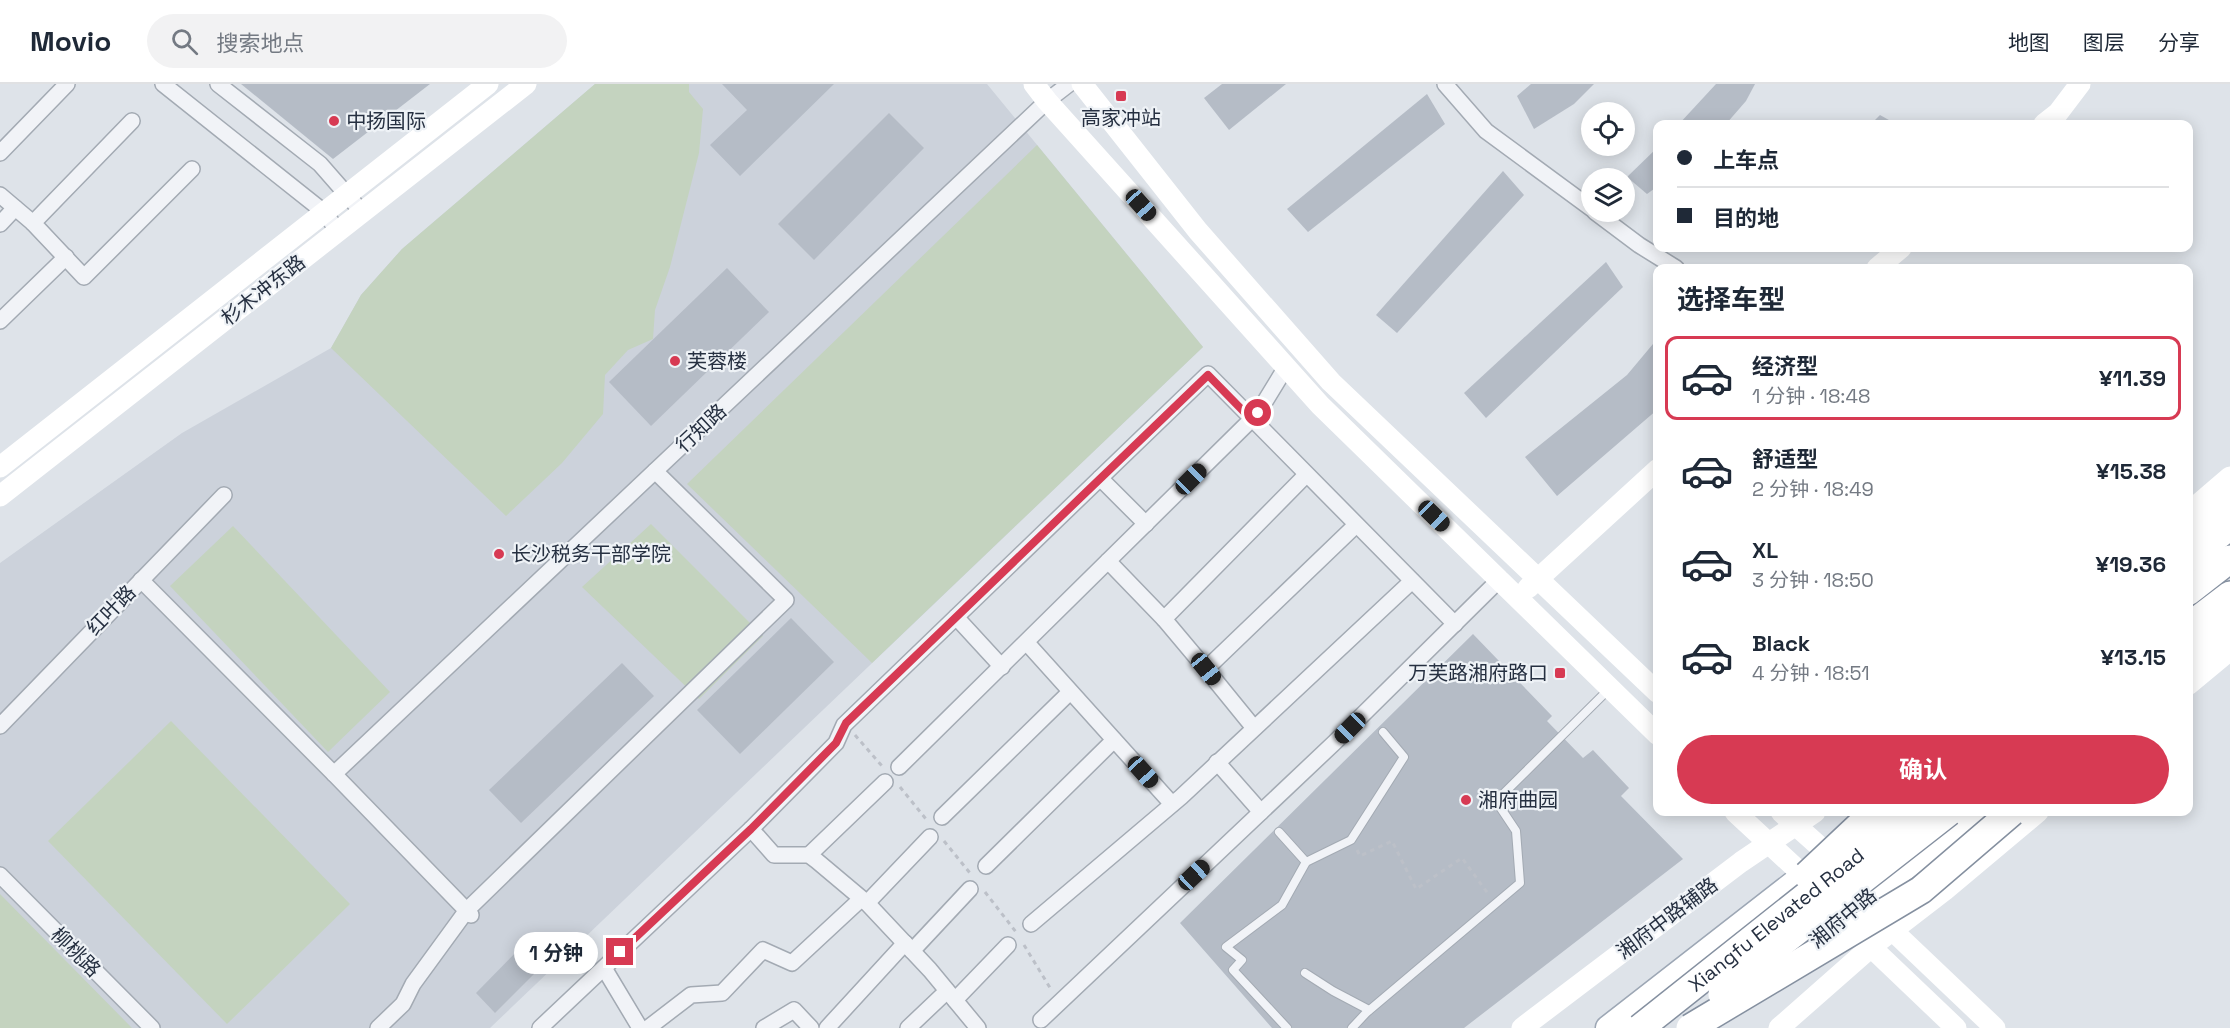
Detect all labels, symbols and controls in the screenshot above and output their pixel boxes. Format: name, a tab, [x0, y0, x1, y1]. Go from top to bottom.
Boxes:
search box	[147, 14, 567, 68]
text: Movio	[30, 23, 111, 59]
icon: search	[168, 25, 201, 58]
text: 搜索地点	[216, 29, 304, 57]
text: 地图	[2008, 29, 2050, 56]
text: 图层	[2083, 29, 2125, 56]
text: 分享	[2158, 29, 2200, 56]
marker: 高家冲站	[1114, 89, 1128, 103]
map controls	[1581, 102, 1635, 222]
button: locate	[1581, 102, 1635, 156]
place label: 高家冲站	[1081, 105, 1161, 131]
place label: 中扬国际	[346, 108, 426, 134]
marker: 中扬国际	[327, 114, 341, 128]
text: 上车点	[1713, 146, 1779, 174]
button: layers	[1581, 168, 1635, 222]
car	[1122, 186, 1160, 224]
text: 目的地	[1713, 204, 1779, 232]
street label: 杉木冲东路	[216, 249, 310, 331]
text: 选择车型	[1677, 282, 1785, 317]
place label: 芙蓉楼	[687, 348, 747, 374]
icon: car	[1680, 351, 1734, 405]
text: 经济型	[1752, 352, 1818, 380]
marker: 芙蓉楼	[668, 354, 682, 368]
text: ¥11.39	[2099, 364, 2166, 392]
text: 1 分钟 · 18:48	[1752, 383, 1870, 409]
street label: 行知路	[670, 398, 732, 458]
route start	[1244, 399, 1271, 426]
icon: car	[1680, 444, 1734, 498]
text: 舒适型	[1752, 445, 1818, 473]
text: ¥15.38	[2096, 457, 2166, 485]
car	[1172, 460, 1210, 498]
text: 2 分钟 · 18:49	[1752, 476, 1874, 502]
car	[1415, 497, 1453, 535]
text: XL	[1752, 536, 1778, 564]
icon: car	[1680, 537, 1734, 591]
place label: 长沙税务干部学院	[511, 541, 671, 567]
marker: 长沙税务干部学院	[492, 547, 506, 561]
text: ¥19.36	[2096, 550, 2166, 578]
text: 3 分钟 · 18:50	[1752, 567, 1874, 593]
street label: 红叶路	[81, 579, 141, 641]
text: Black	[1752, 629, 1810, 657]
icon: car	[1680, 630, 1734, 684]
text: ¥13.15	[2100, 643, 2166, 671]
car	[1188, 649, 1224, 689]
place label: 万芙路湘府路口	[1408, 660, 1548, 686]
text: 4 分钟 · 18:51	[1752, 660, 1870, 686]
marker: 万芙路湘府路口	[1553, 666, 1567, 680]
car	[1331, 709, 1369, 747]
button: 确认	[1677, 735, 2169, 804]
car	[1124, 753, 1162, 791]
place label: 湘府曲园	[1478, 787, 1558, 813]
marker: 湘府曲园	[1459, 793, 1473, 807]
street label: Xiangfu Elevated Road	[1683, 842, 1869, 998]
car	[1175, 856, 1213, 894]
street label: 湘府中路辅路	[1611, 872, 1723, 964]
street label: 湘府中路	[1804, 882, 1882, 954]
street label: 柳桃路	[46, 922, 106, 982]
callout: 1 分钟	[515, 931, 599, 973]
route end	[606, 938, 633, 965]
text: 1 分钟	[529, 940, 583, 966]

